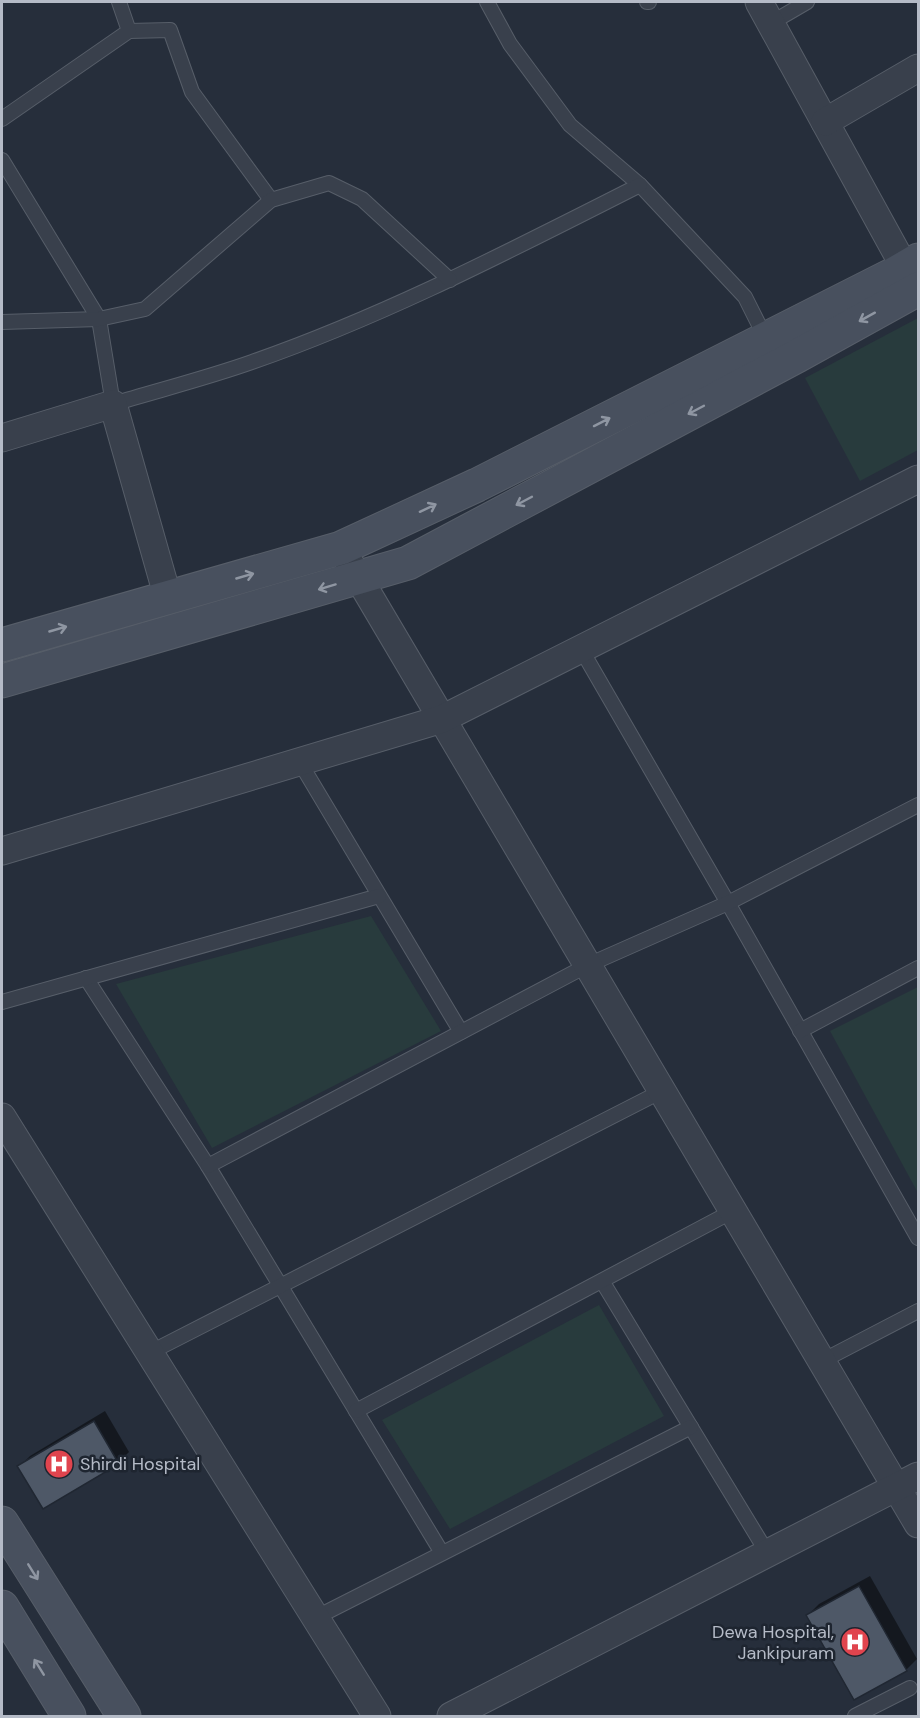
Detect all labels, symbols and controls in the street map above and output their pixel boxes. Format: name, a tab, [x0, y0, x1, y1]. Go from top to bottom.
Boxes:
one-way arrow	[859, 312, 877, 323]
one-way arrow	[688, 404, 705, 416]
one-way arrow	[593, 415, 611, 427]
one-way arrow	[515, 496, 533, 507]
one-way arrow	[418, 502, 436, 514]
one-way arrow	[235, 570, 254, 581]
one-way arrow	[318, 582, 337, 593]
one-way arrow	[48, 623, 67, 634]
hospital icon: Shirdi Hospital	[43, 1448, 75, 1480]
place label: Shirdi Hospital	[80, 1452, 200, 1476]
one-way arrow	[27, 1563, 39, 1580]
place label: Dewa Hospital, Jankipuram	[712, 1620, 834, 1665]
hospital icon: Dewa Hospital, Jankipuram	[839, 1626, 871, 1658]
one-way arrow	[32, 1659, 44, 1676]

